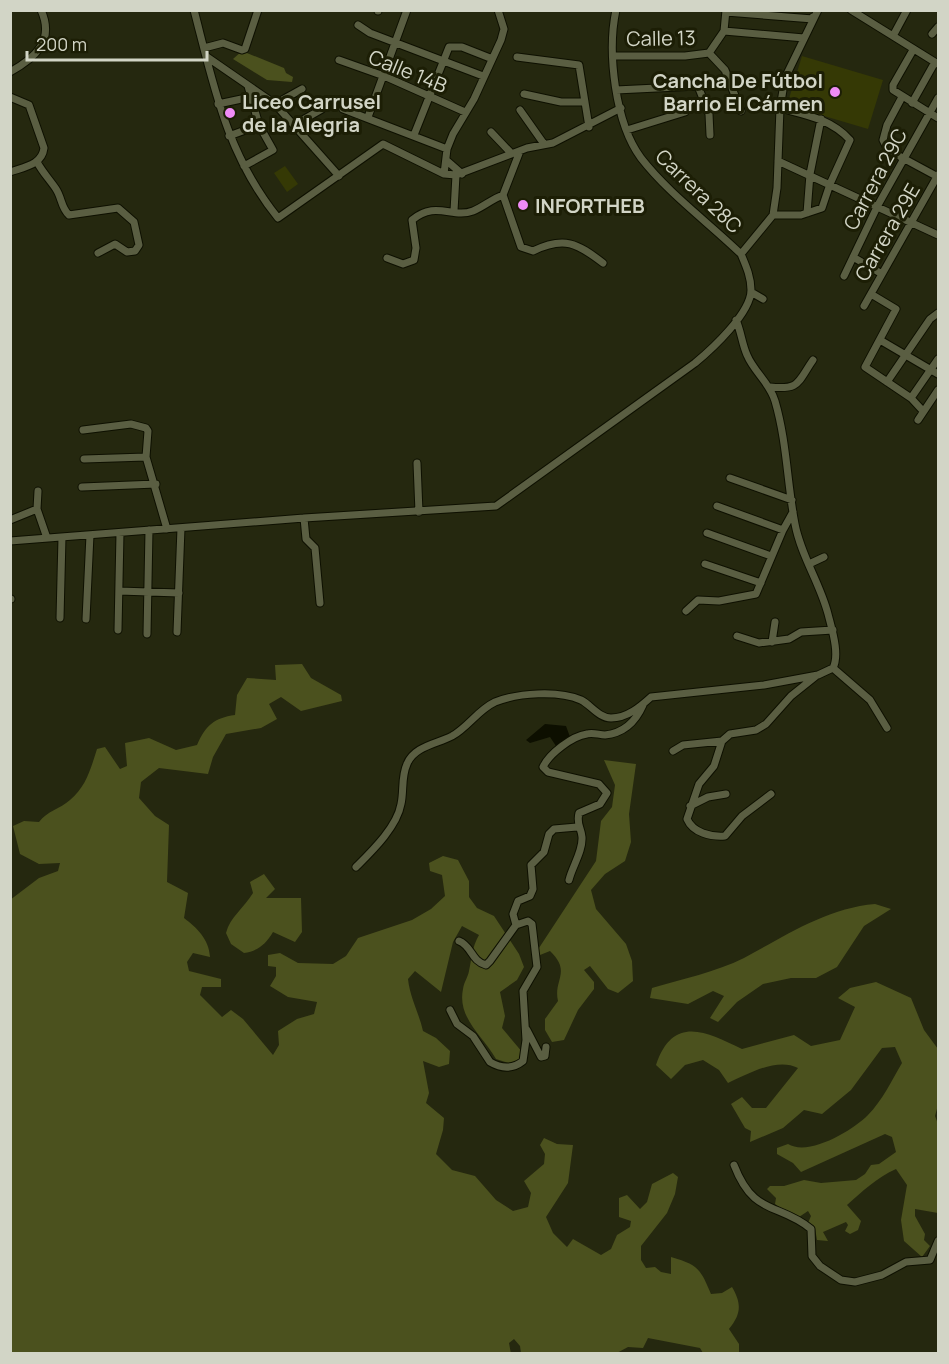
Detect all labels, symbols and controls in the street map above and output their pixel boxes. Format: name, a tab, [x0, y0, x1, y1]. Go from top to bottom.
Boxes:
scale bar	[27, 24, 207, 62]
street label: Calle 13	[626, 24, 696, 52]
text: 200 m	[36, 32, 87, 56]
street label: Calle 14B	[365, 43, 451, 99]
place label: Cancha De Fútbol Barrio El Cármen	[653, 67, 823, 117]
marker: Cancha De Fútbol Barrio El Cármen	[828, 85, 842, 99]
place label: Liceo Carrusel de la Alegria	[242, 88, 381, 138]
marker: Liceo Carrusel de la Alegria	[223, 106, 237, 120]
street label: Carrera 29C	[837, 123, 913, 235]
street label: Carrera 28C	[650, 143, 748, 239]
street label: Carrera 29E	[848, 178, 926, 286]
place label: INFORTHEB	[535, 192, 645, 219]
marker: INFORTHEB	[516, 198, 530, 212]

